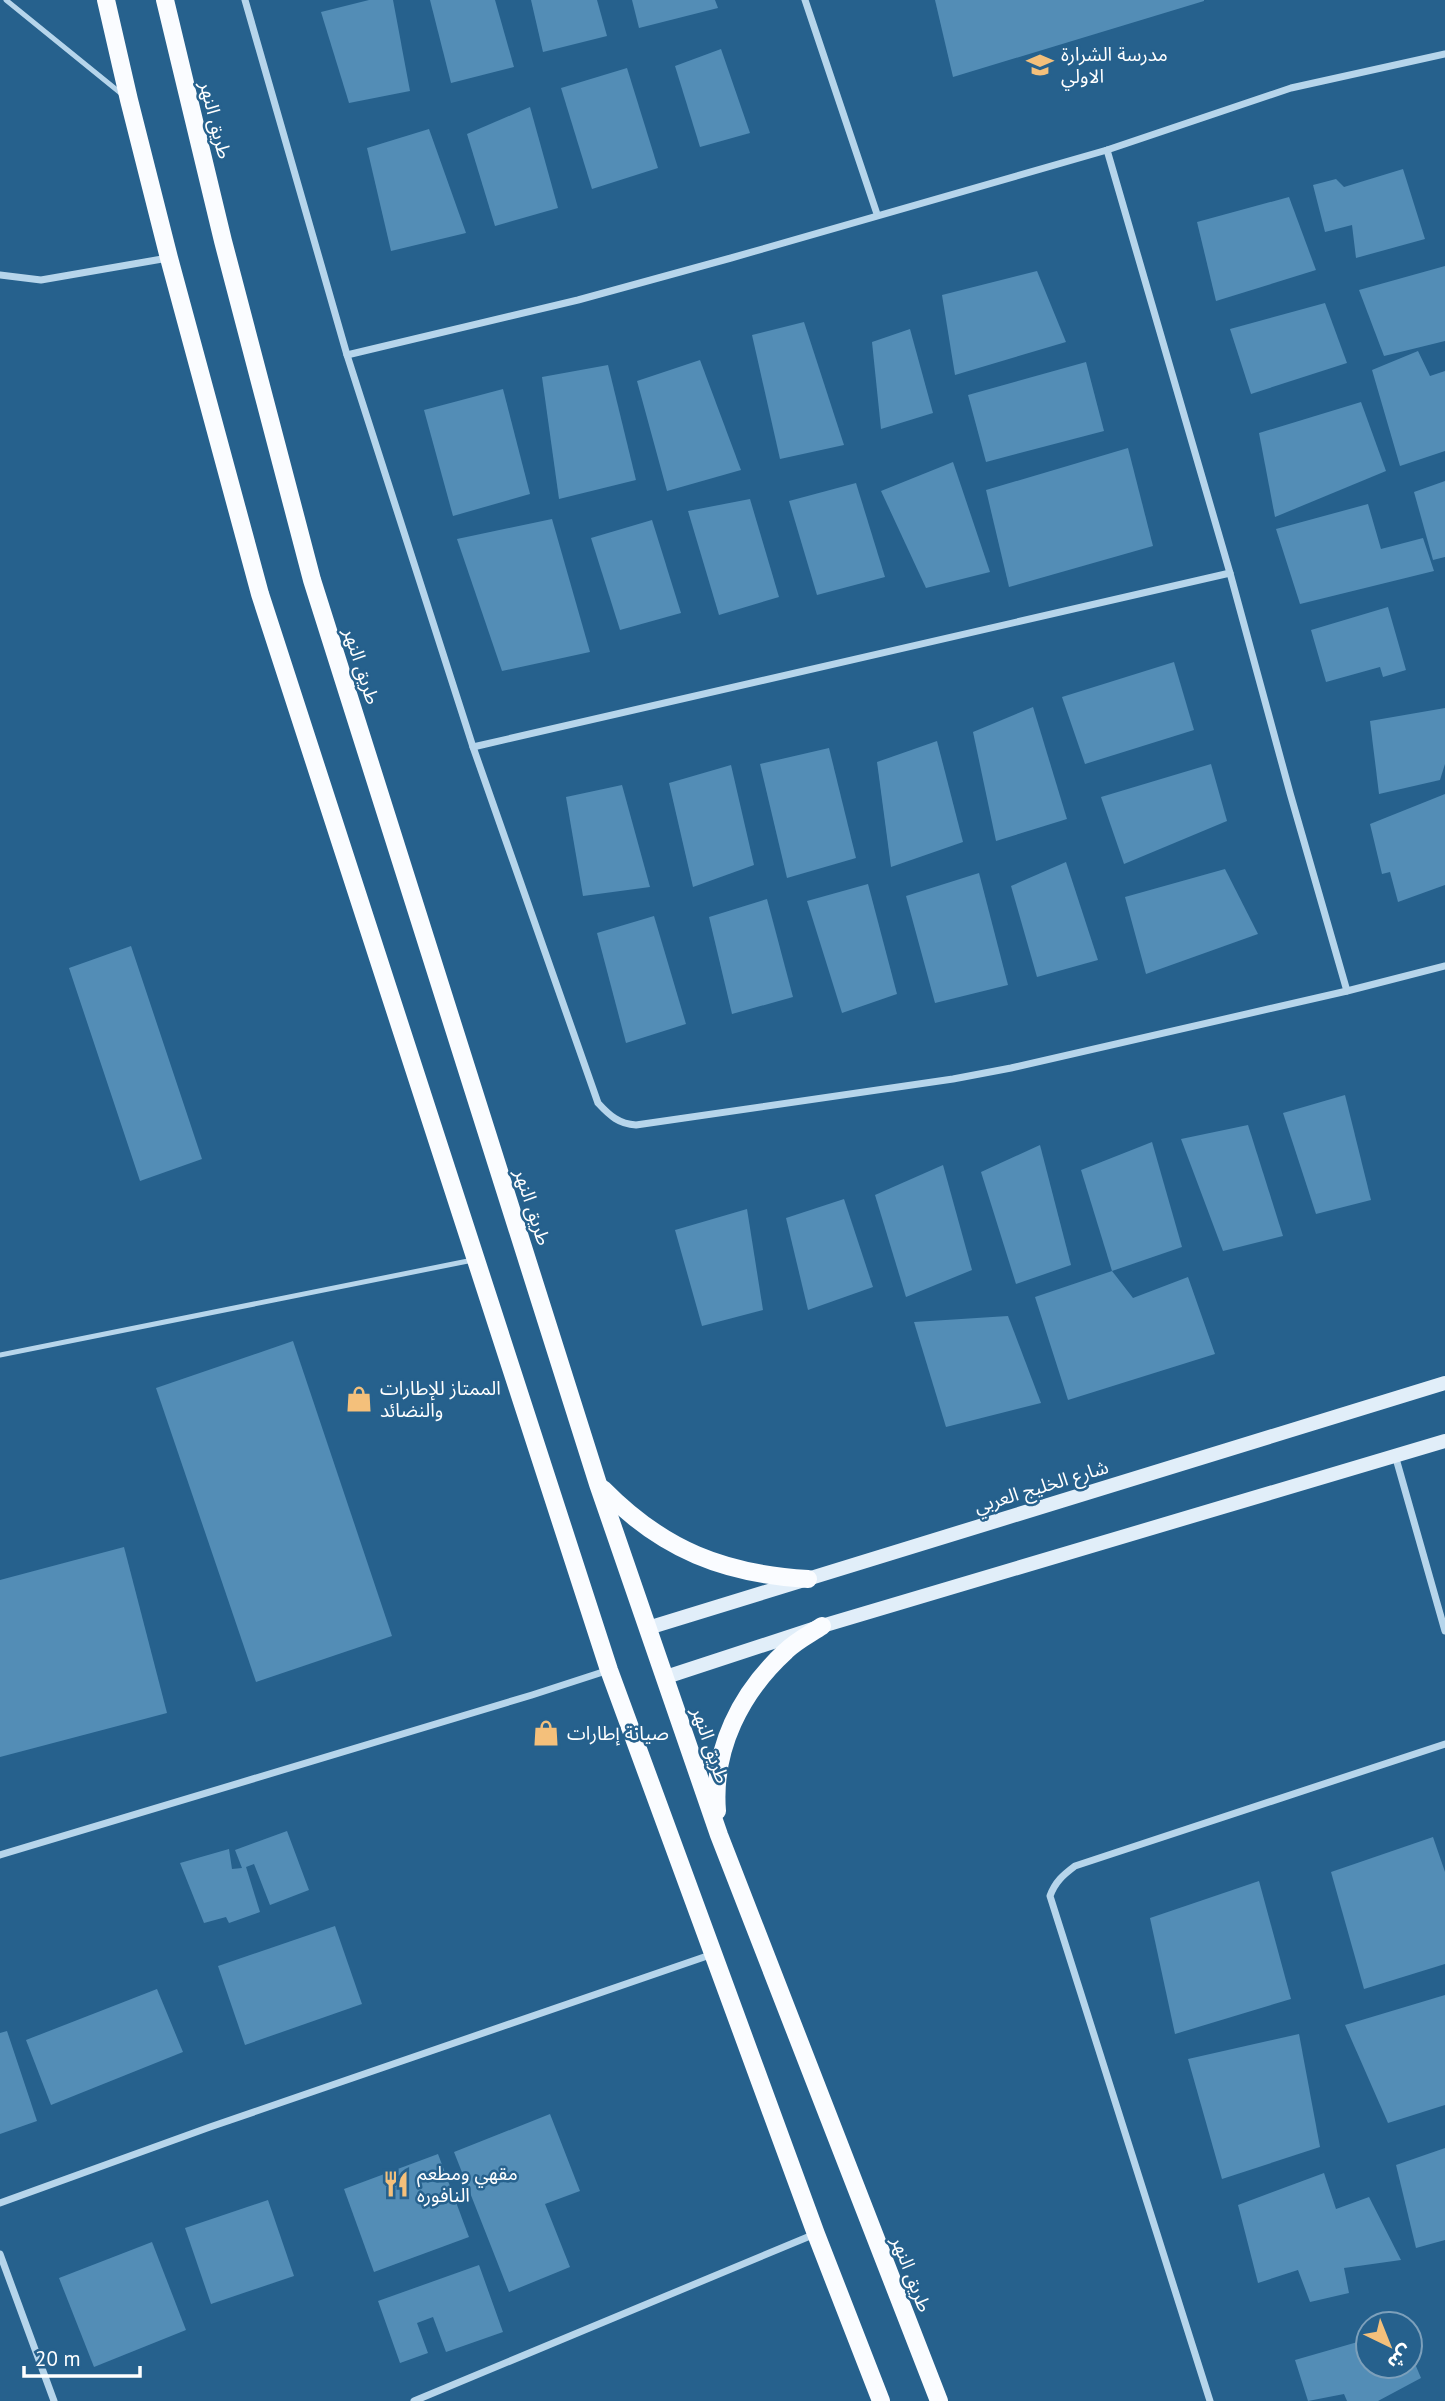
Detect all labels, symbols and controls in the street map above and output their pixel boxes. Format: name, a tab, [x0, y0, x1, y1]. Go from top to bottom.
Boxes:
place label: مدرسة الشرارة الاولي	[1061, 42, 1168, 91]
school or university icon: مدرسة الشرارة الاولي	[1025, 50, 1055, 80]
street label: طريق النهر	[195, 78, 237, 161]
street label: طريق النهر	[338, 624, 386, 707]
street label: طريق النهر	[509, 1165, 557, 1248]
place label: الممتاز للإطارات والنضائد	[380, 1376, 501, 1422]
shop icon: الممتاز للإطارات والنضائد	[344, 1384, 374, 1414]
street label: شارع الخليج العربي	[971, 1454, 1112, 1521]
street label: طريق النهر	[686, 1703, 735, 1786]
shop icon: صيانة إطارات	[531, 1718, 561, 1748]
place label: صيانة إطارات	[567, 1721, 669, 1746]
place label: مقهي ومطعم النافوره	[417, 2161, 518, 2207]
restaurant icon: مقهي ومطعم النافوره	[381, 2169, 411, 2199]
street label: طريق النهر	[886, 2232, 937, 2315]
north arrow	[1354, 2310, 1424, 2380]
scale bar	[24, 2334, 140, 2378]
text: ش	[1383, 2340, 1418, 2375]
text: 20 m	[35, 2345, 81, 2372]

